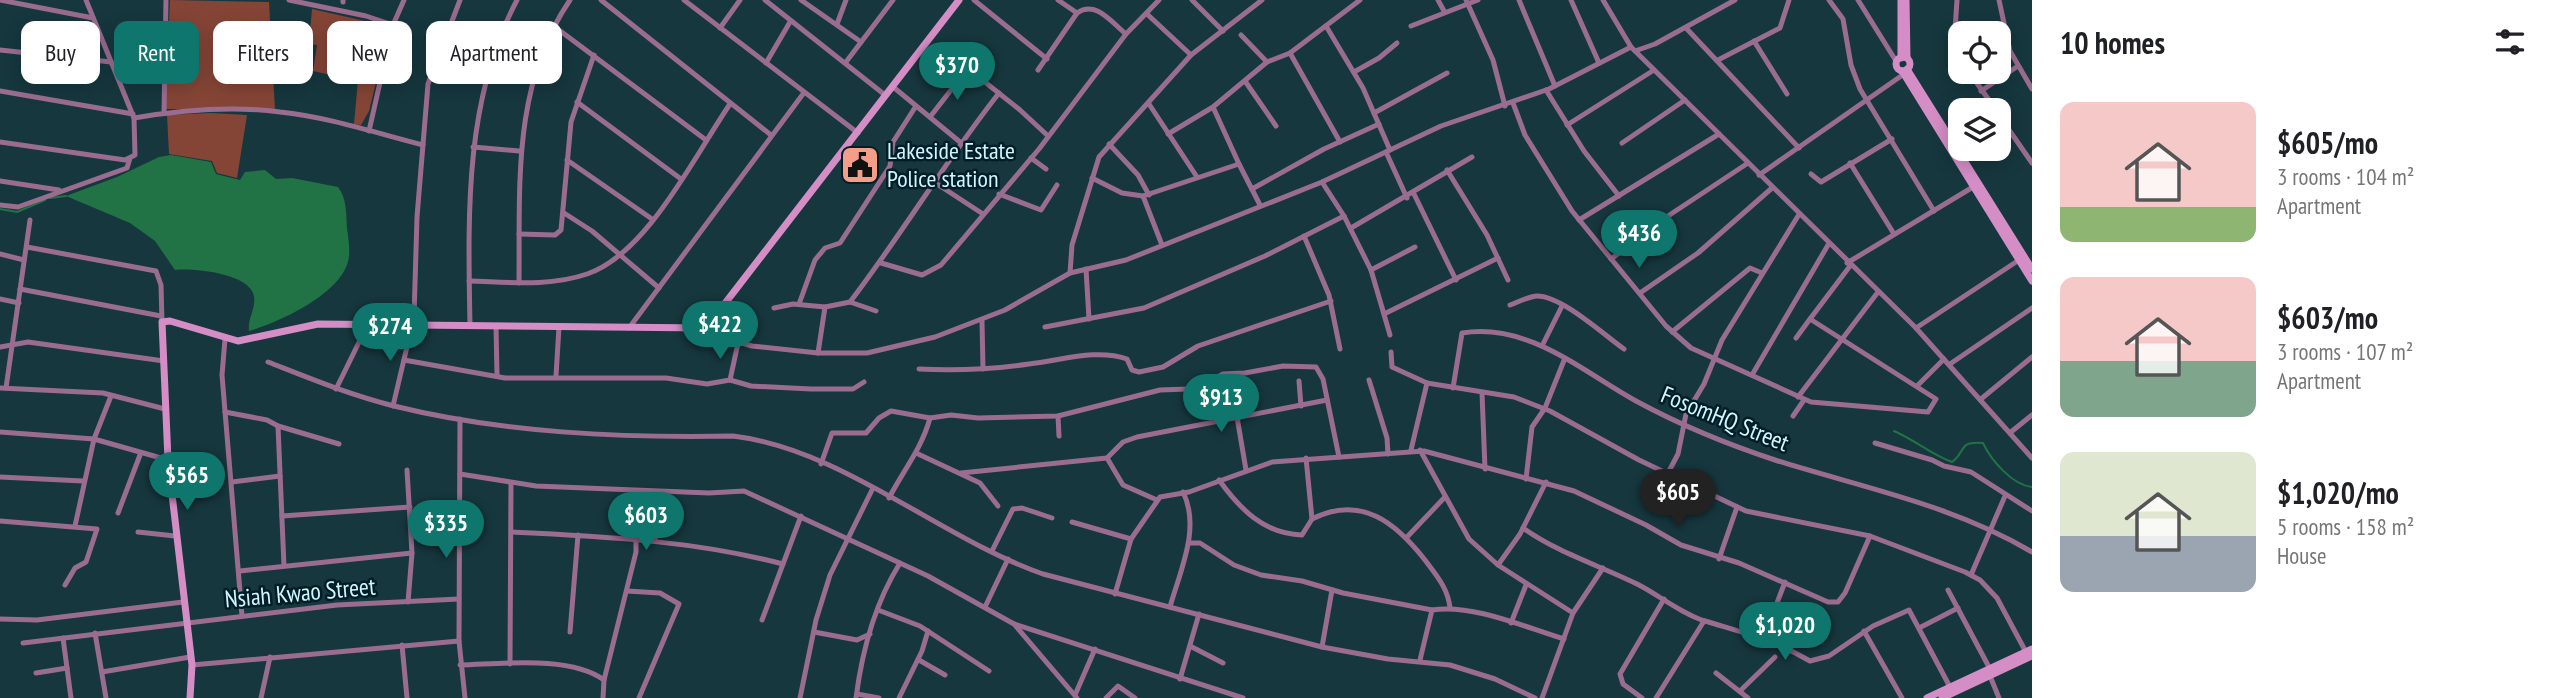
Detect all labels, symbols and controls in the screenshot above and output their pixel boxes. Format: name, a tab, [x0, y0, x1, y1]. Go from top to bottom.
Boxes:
chip: Buy	[21, 21, 100, 84]
chip: Rent	[114, 21, 199, 84]
chip: Filters	[213, 21, 313, 84]
chip: New	[327, 21, 412, 84]
chip: Apartment	[426, 21, 562, 84]
map controls	[1948, 21, 2011, 161]
button: locate	[1948, 21, 2011, 84]
text: 10 homes	[2060, 23, 2165, 62]
icon: filters	[2491, 23, 2529, 61]
pin: $370	[916, 42, 998, 102]
text: $370	[935, 50, 979, 79]
button: layers	[1948, 98, 2011, 161]
text: $605/mo	[2277, 123, 2378, 162]
icon: home	[2116, 130, 2200, 214]
place label: Lakeside Estate Police station	[887, 135, 1015, 194]
public building icon: Lakeside Estate Police station	[839, 144, 881, 186]
text: 3 rooms · 104 m²	[2277, 162, 2414, 191]
text: Apartment	[2277, 191, 2361, 220]
pin: $436	[1598, 210, 1680, 270]
text: $436	[1617, 218, 1661, 247]
text: $603/mo	[2277, 298, 2378, 337]
pin: $422	[679, 302, 761, 361]
pin: $274	[349, 304, 431, 363]
icon: home	[2116, 305, 2200, 389]
text: $422	[698, 309, 742, 338]
text: $274	[368, 311, 412, 340]
text: 3 rooms · 107 m²	[2277, 337, 2413, 366]
text: Apartment	[2277, 366, 2361, 395]
pin: $913	[1180, 374, 1262, 434]
street label: FosomHQ Street	[1657, 379, 1794, 458]
text: $913	[1199, 382, 1243, 411]
pin: $565	[146, 452, 228, 512]
text: $565	[165, 460, 209, 489]
pin: $605	[1637, 470, 1719, 529]
text: $1,020/mo	[2277, 473, 2399, 512]
text: $605	[1656, 477, 1700, 506]
icon: home	[2116, 480, 2200, 564]
pin: $603	[605, 492, 687, 552]
pin: $335	[405, 500, 487, 560]
text: $603	[624, 500, 668, 529]
text: $335	[424, 508, 468, 537]
text: 5 rooms · 158 m²	[2277, 512, 2414, 541]
text: House	[2277, 541, 2327, 570]
street label: Nsiah Kwao Street	[223, 570, 377, 615]
pin: $1,020	[1728, 602, 1842, 662]
text: $1,020	[1755, 610, 1815, 639]

